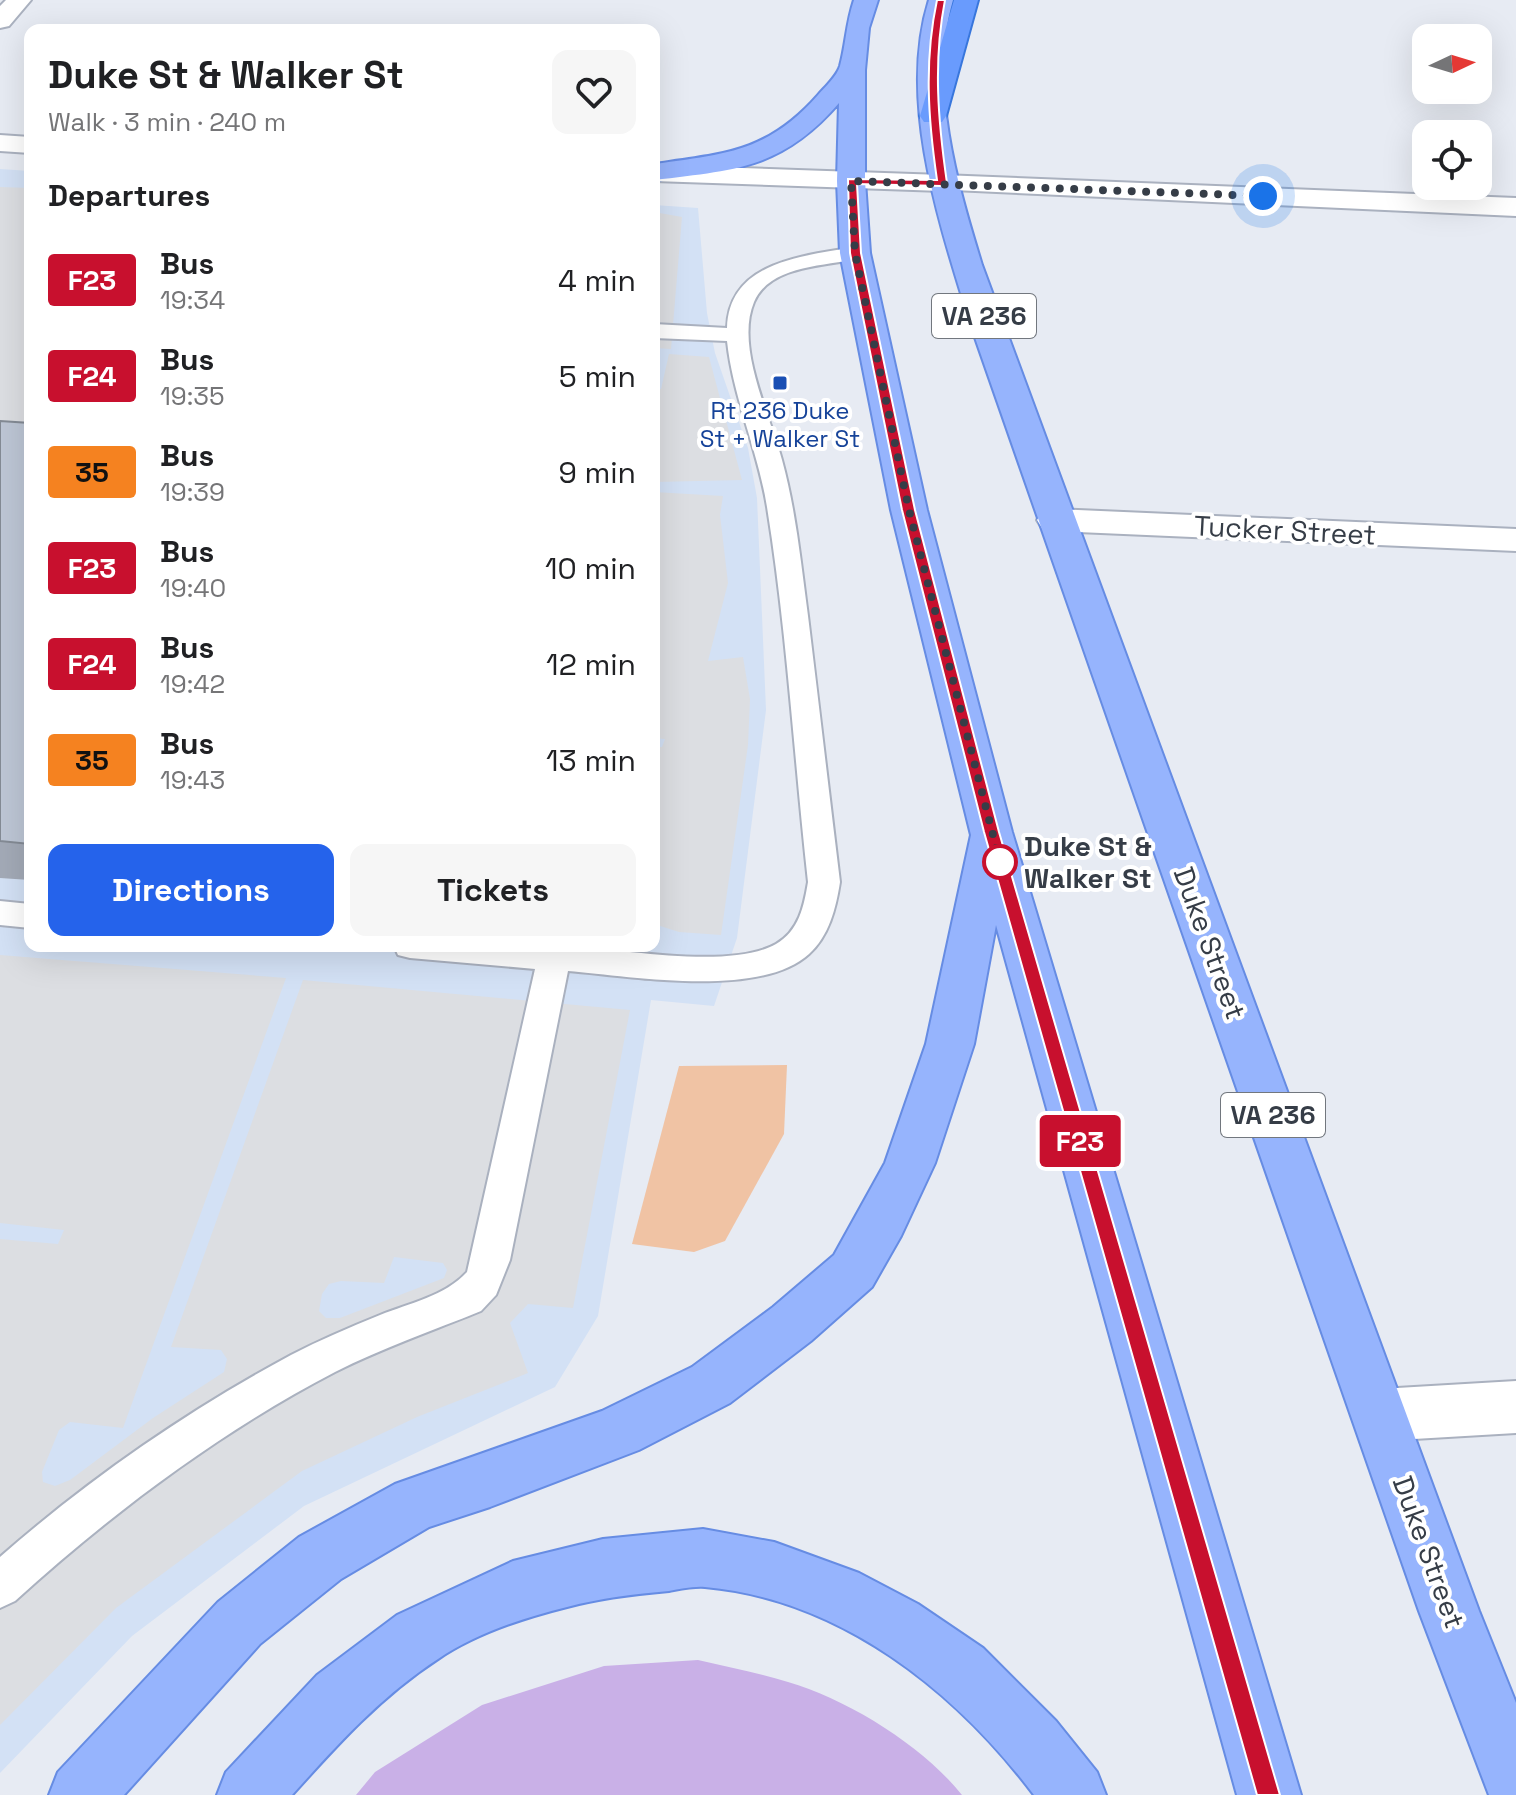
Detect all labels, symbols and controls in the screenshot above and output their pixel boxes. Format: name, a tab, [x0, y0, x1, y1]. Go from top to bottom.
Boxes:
north arrow	[1412, 24, 1492, 104]
map controls	[1412, 24, 1492, 200]
button: heart	[552, 50, 636, 134]
text: Duke St & Walker St	[48, 51, 404, 99]
text: Walk · 3 min · 240 m	[48, 105, 286, 139]
button: locate	[1412, 120, 1492, 200]
text: Departures	[48, 176, 210, 215]
your location	[1243, 176, 1283, 216]
text: Bus	[160, 244, 214, 283]
text: 4 min	[558, 261, 636, 300]
text: F23	[68, 262, 116, 298]
text: 19:34	[160, 283, 225, 317]
road number: VA 236	[932, 294, 1036, 338]
text: Bus	[160, 340, 214, 379]
text: 5 min	[559, 357, 636, 396]
text: F24	[68, 358, 116, 394]
marker: Rt 236 Duke St + Walker St	[771, 374, 789, 392]
text: 19:35	[160, 379, 225, 413]
place label: Rt 236 Duke St + Walker St	[700, 395, 860, 454]
text: Bus	[160, 436, 214, 475]
text: 9 min	[558, 453, 636, 492]
text: 35	[75, 454, 109, 490]
text: 19:39	[160, 475, 225, 509]
street label: Tucker Street	[1193, 507, 1377, 553]
text: Bus	[160, 532, 214, 571]
text: 10 min	[545, 549, 636, 588]
text: F23	[68, 550, 116, 586]
text: 19:40	[160, 571, 226, 605]
text: Bus	[160, 628, 214, 667]
text: 12 min	[546, 645, 636, 684]
text: F24	[68, 646, 116, 682]
text: 19:42	[160, 667, 225, 701]
text: Bus	[160, 724, 214, 763]
text: 13 min	[546, 741, 636, 780]
text: 35	[75, 742, 109, 778]
text: 19:43	[160, 763, 225, 797]
place label: Duke St & Walker St	[1024, 828, 1152, 896]
button: Directions	[48, 844, 334, 936]
button: Tickets	[350, 844, 636, 936]
marker: Duke St & Walker St	[983, 845, 1017, 879]
street label: Duke Street	[1166, 862, 1254, 1024]
road number: VA 236	[1221, 1093, 1325, 1137]
line badge: F23	[1034, 1115, 1126, 1167]
text: F23	[1056, 1123, 1104, 1159]
street label: Duke Street	[1385, 1471, 1473, 1633]

